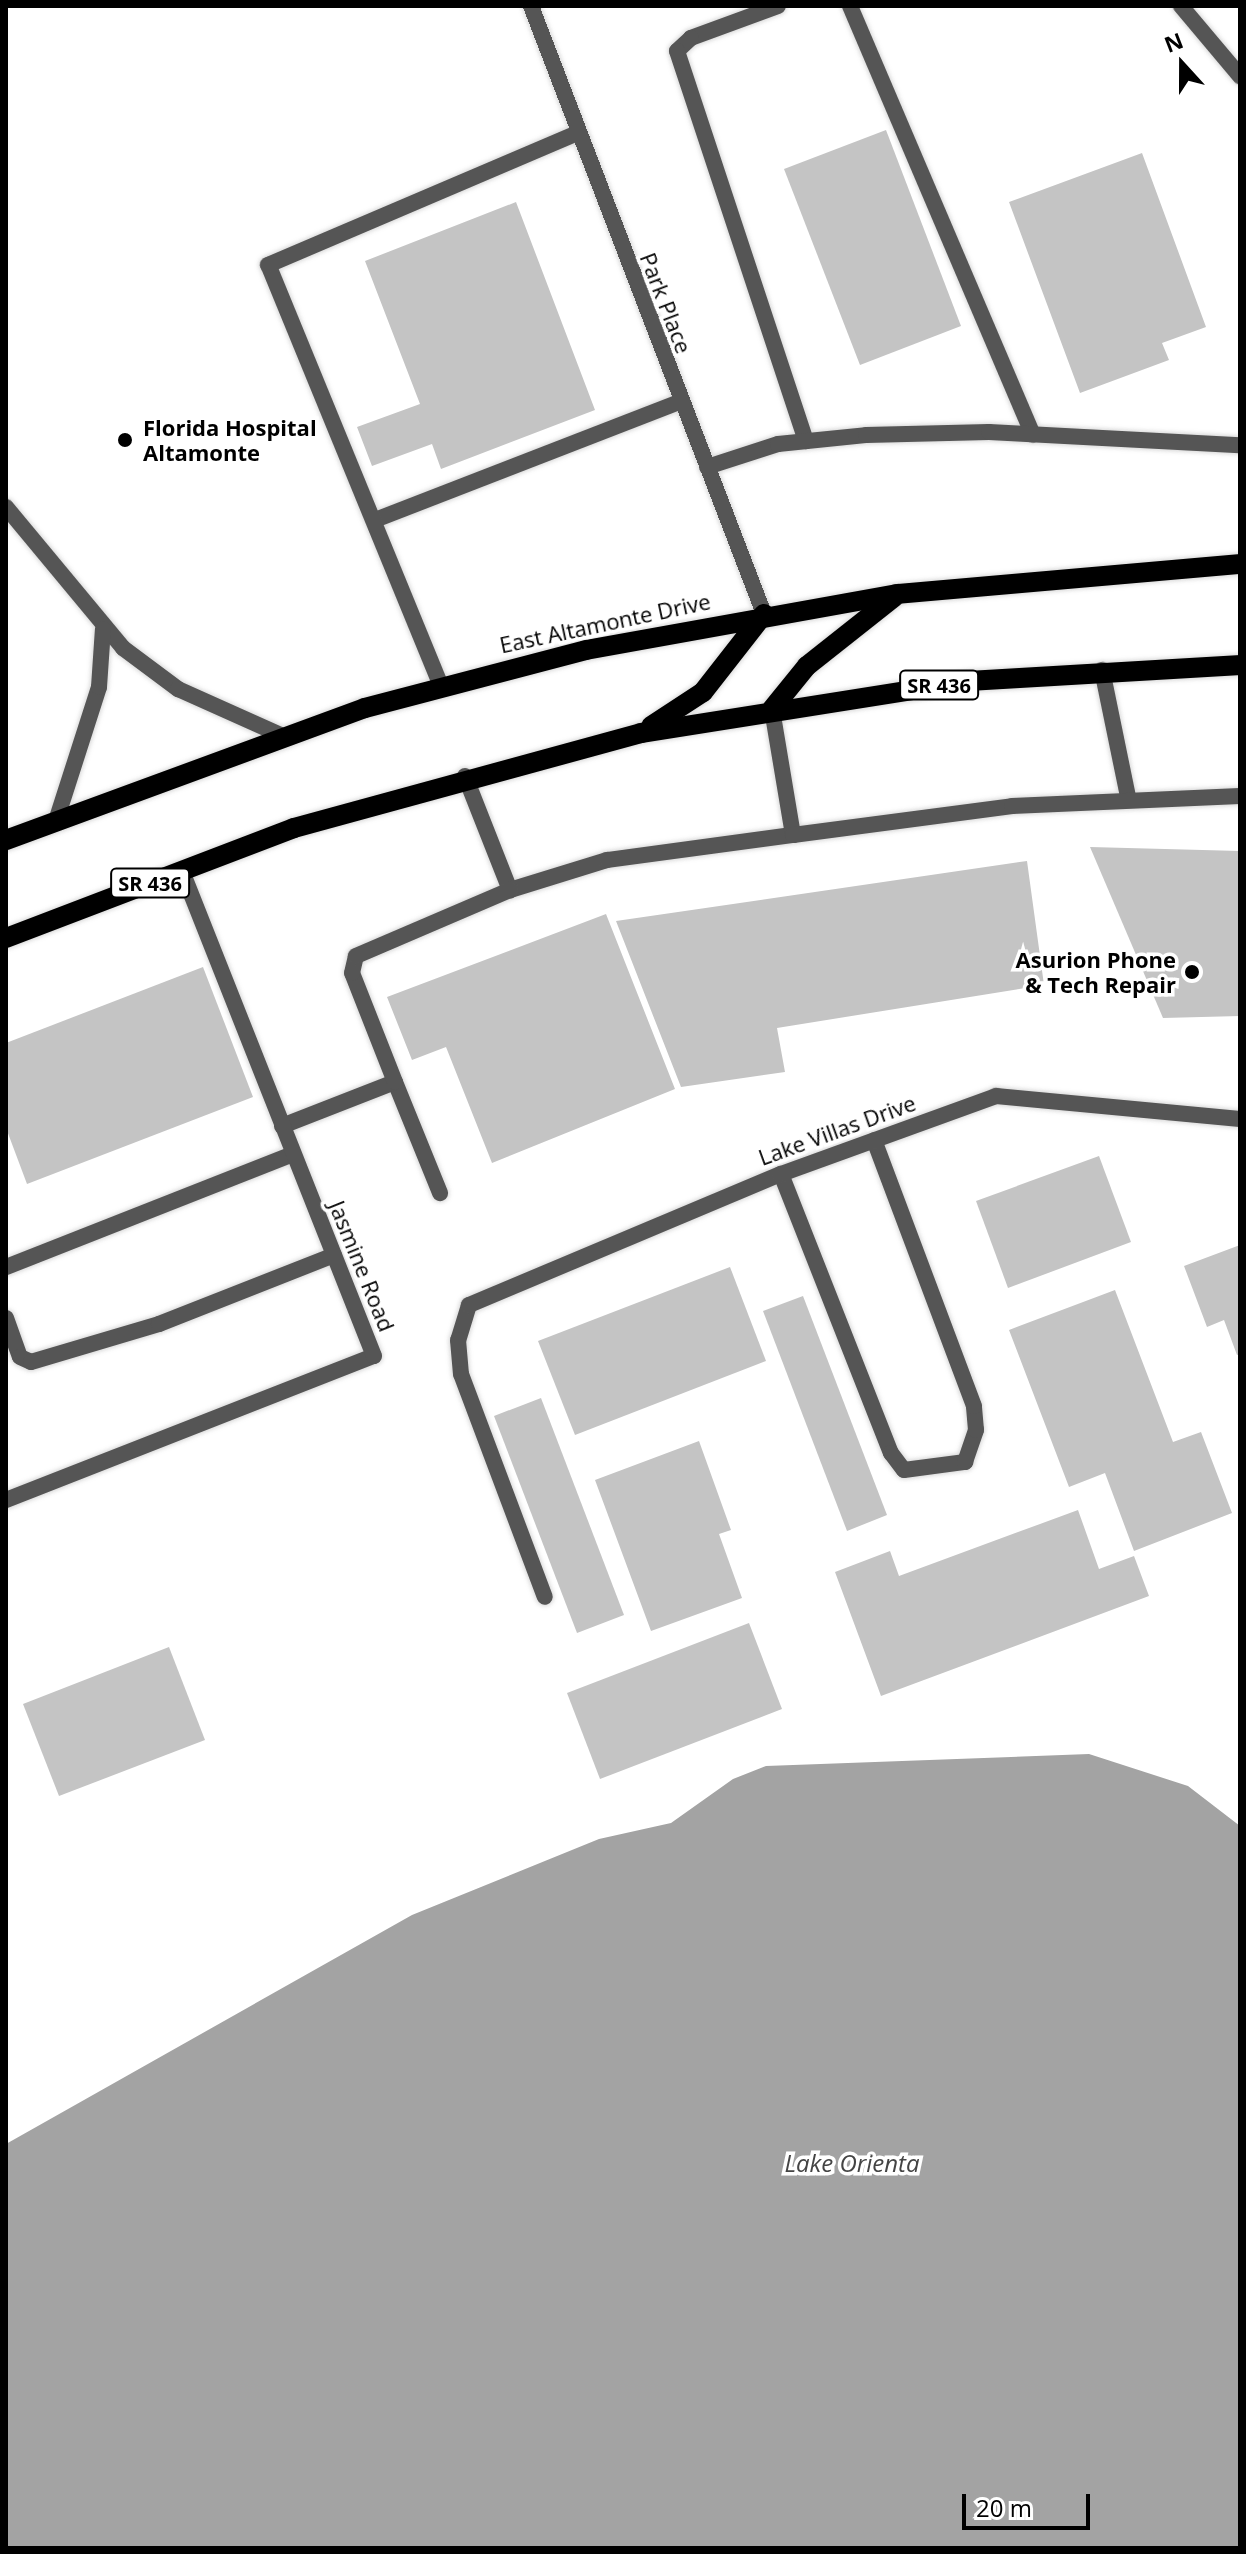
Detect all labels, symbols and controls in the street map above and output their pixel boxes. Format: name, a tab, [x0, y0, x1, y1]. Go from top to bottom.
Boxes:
north arrow	[1142, 24, 1222, 104]
text: N	[1160, 24, 1187, 59]
street label: Park Place	[635, 249, 697, 357]
place label: Florida Hospital Altamonte	[143, 414, 317, 466]
marker: Florida Hospital Altamonte	[114, 429, 136, 451]
street label: East Altamonte Drive	[497, 588, 713, 658]
road number: SR 436	[899, 669, 979, 701]
road number: SR 436	[110, 867, 190, 899]
place label: Asurion Phone & Tech Repair	[1016, 946, 1176, 998]
marker: Asurion Phone & Tech Repair	[1183, 963, 1201, 981]
street label: Lake Villas Drive	[755, 1089, 919, 1171]
street label: Jasmine Road	[324, 1197, 400, 1335]
water label: Lake Orienta	[784, 2149, 920, 2177]
scale bar	[966, 2478, 1094, 2528]
text: 20 m	[976, 2491, 1032, 2524]

